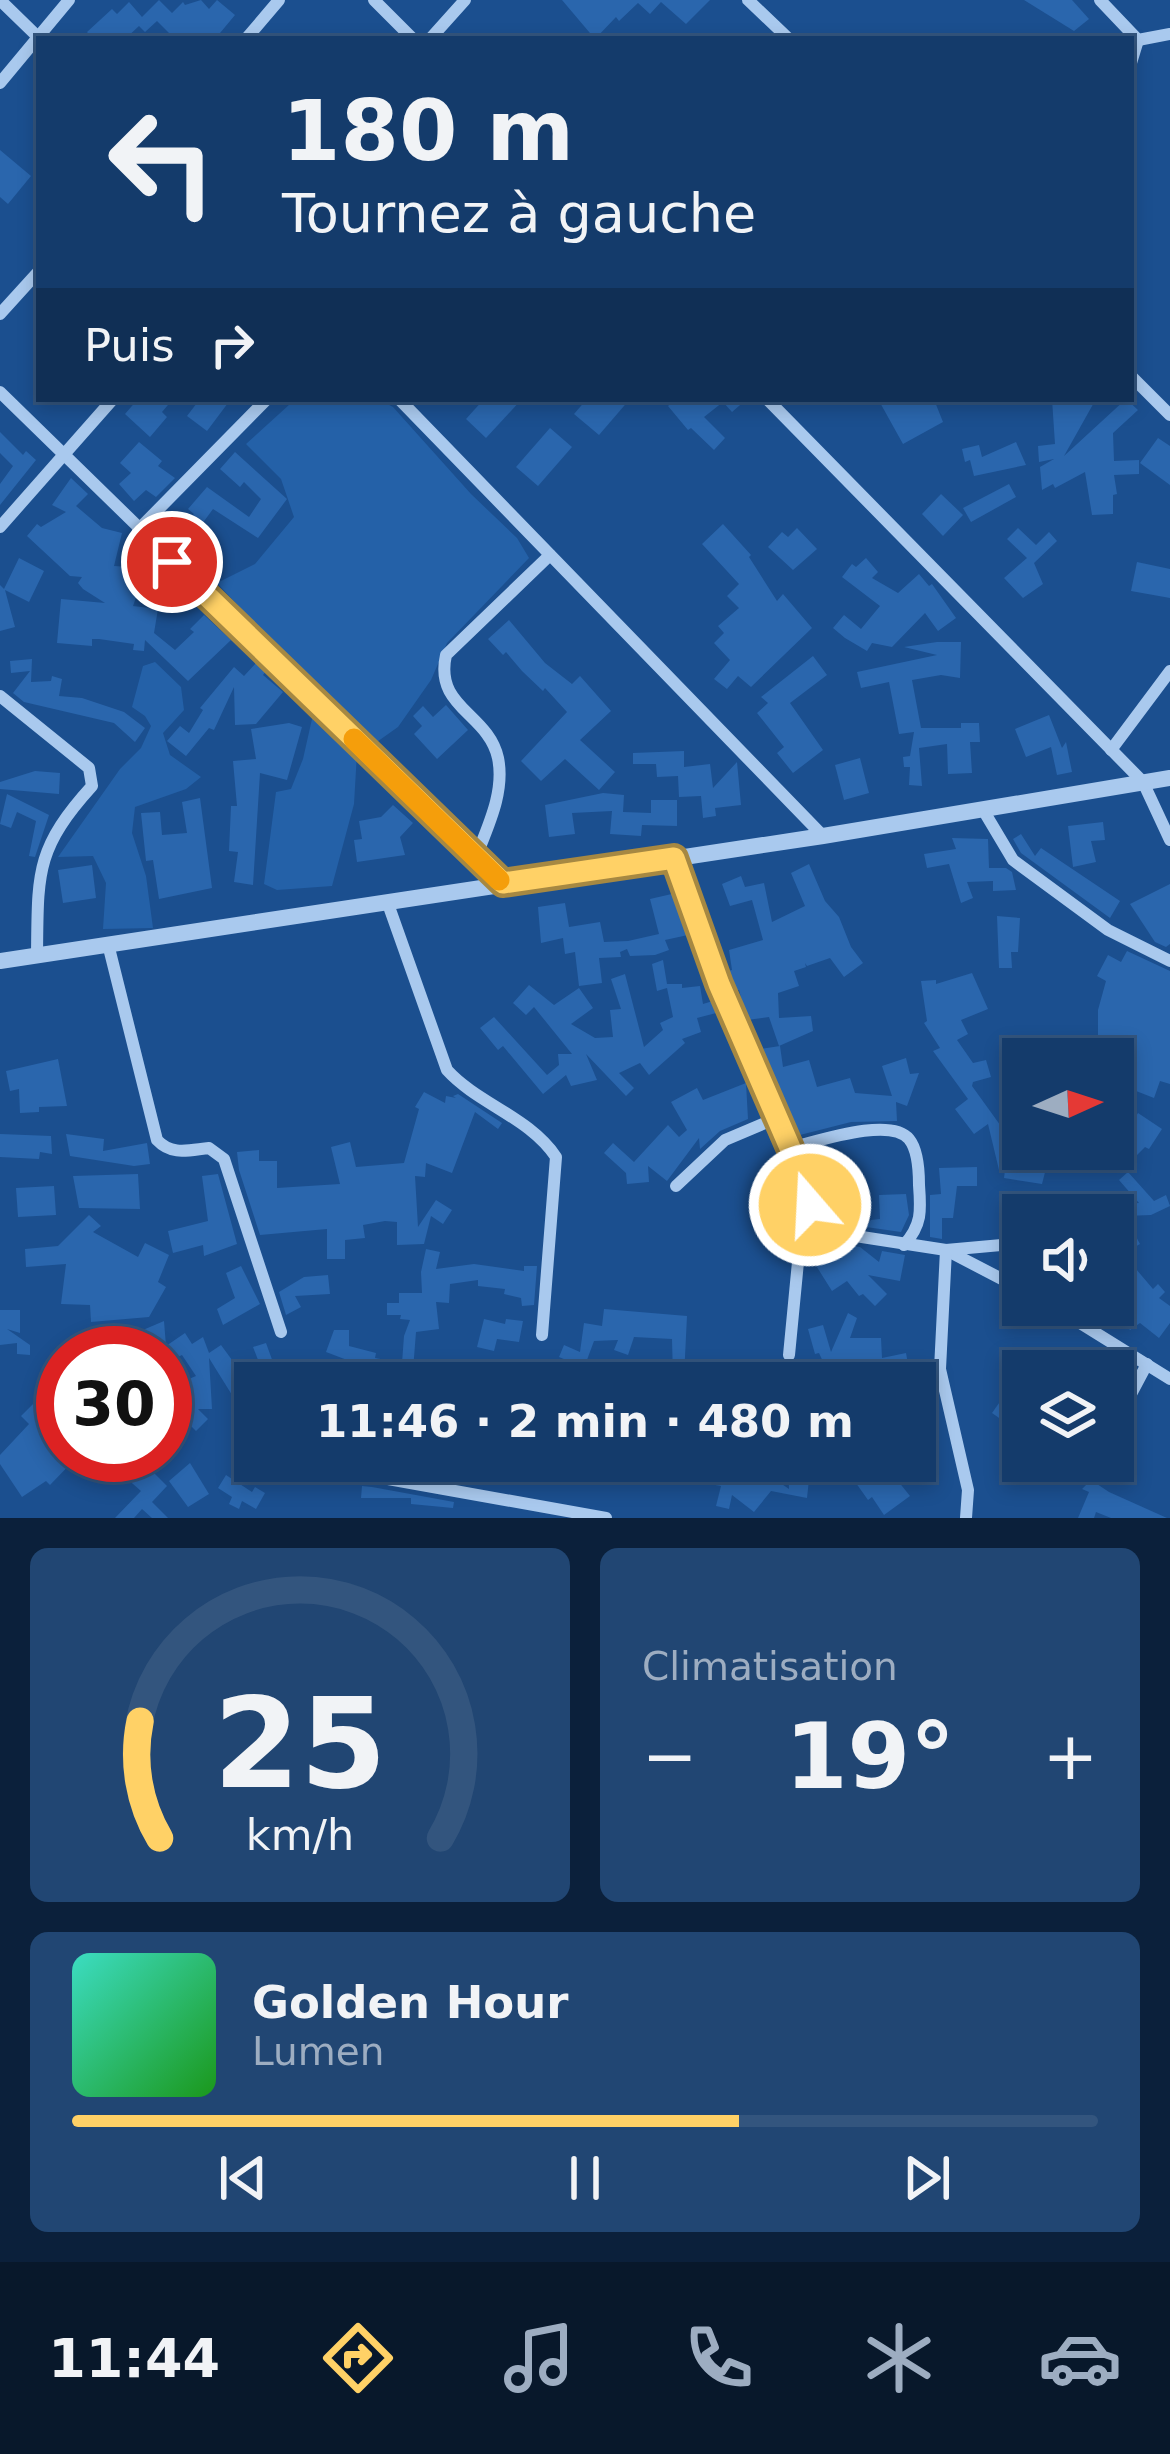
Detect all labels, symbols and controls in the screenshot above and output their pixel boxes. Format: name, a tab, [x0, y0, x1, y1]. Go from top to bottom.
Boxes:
text: 180 m	[282, 82, 574, 180]
icon: left	[84, 84, 240, 240]
text: Tournez à gauche	[282, 182, 756, 245]
icon: right	[199, 312, 265, 378]
text: Puis	[84, 319, 175, 372]
pin	[121, 511, 223, 613]
icon: arrive	[139, 529, 205, 595]
north arrow	[1002, 1038, 1134, 1170]
map controls	[1002, 1038, 1134, 1482]
position arrow	[747, 1142, 873, 1268]
button: sound	[1002, 1194, 1134, 1326]
speed limit sign: 30	[36, 1326, 192, 1482]
button: layers	[1002, 1350, 1134, 1482]
text: 11:46 · 2 min · 480 m	[316, 1395, 854, 1448]
text: Climatisation	[642, 1644, 898, 1689]
text: 25	[213, 1671, 387, 1816]
text: 19°	[785, 1704, 955, 1809]
text: −	[642, 1718, 697, 1795]
text: +	[1043, 1718, 1098, 1795]
text: km/h	[246, 1810, 354, 1860]
text: Golden Hour	[252, 1976, 569, 2029]
text: Lumen	[252, 2029, 384, 2074]
icon: previous	[210, 2145, 276, 2211]
icon: pause	[552, 2145, 618, 2211]
icon: next	[894, 2145, 960, 2211]
icon: directions	[316, 2316, 400, 2400]
icon: music	[497, 2316, 581, 2400]
icon: phone	[677, 2316, 761, 2400]
icon: climate	[857, 2316, 941, 2400]
icon: car	[1038, 2316, 1122, 2400]
text: 11:44	[48, 2327, 220, 2390]

